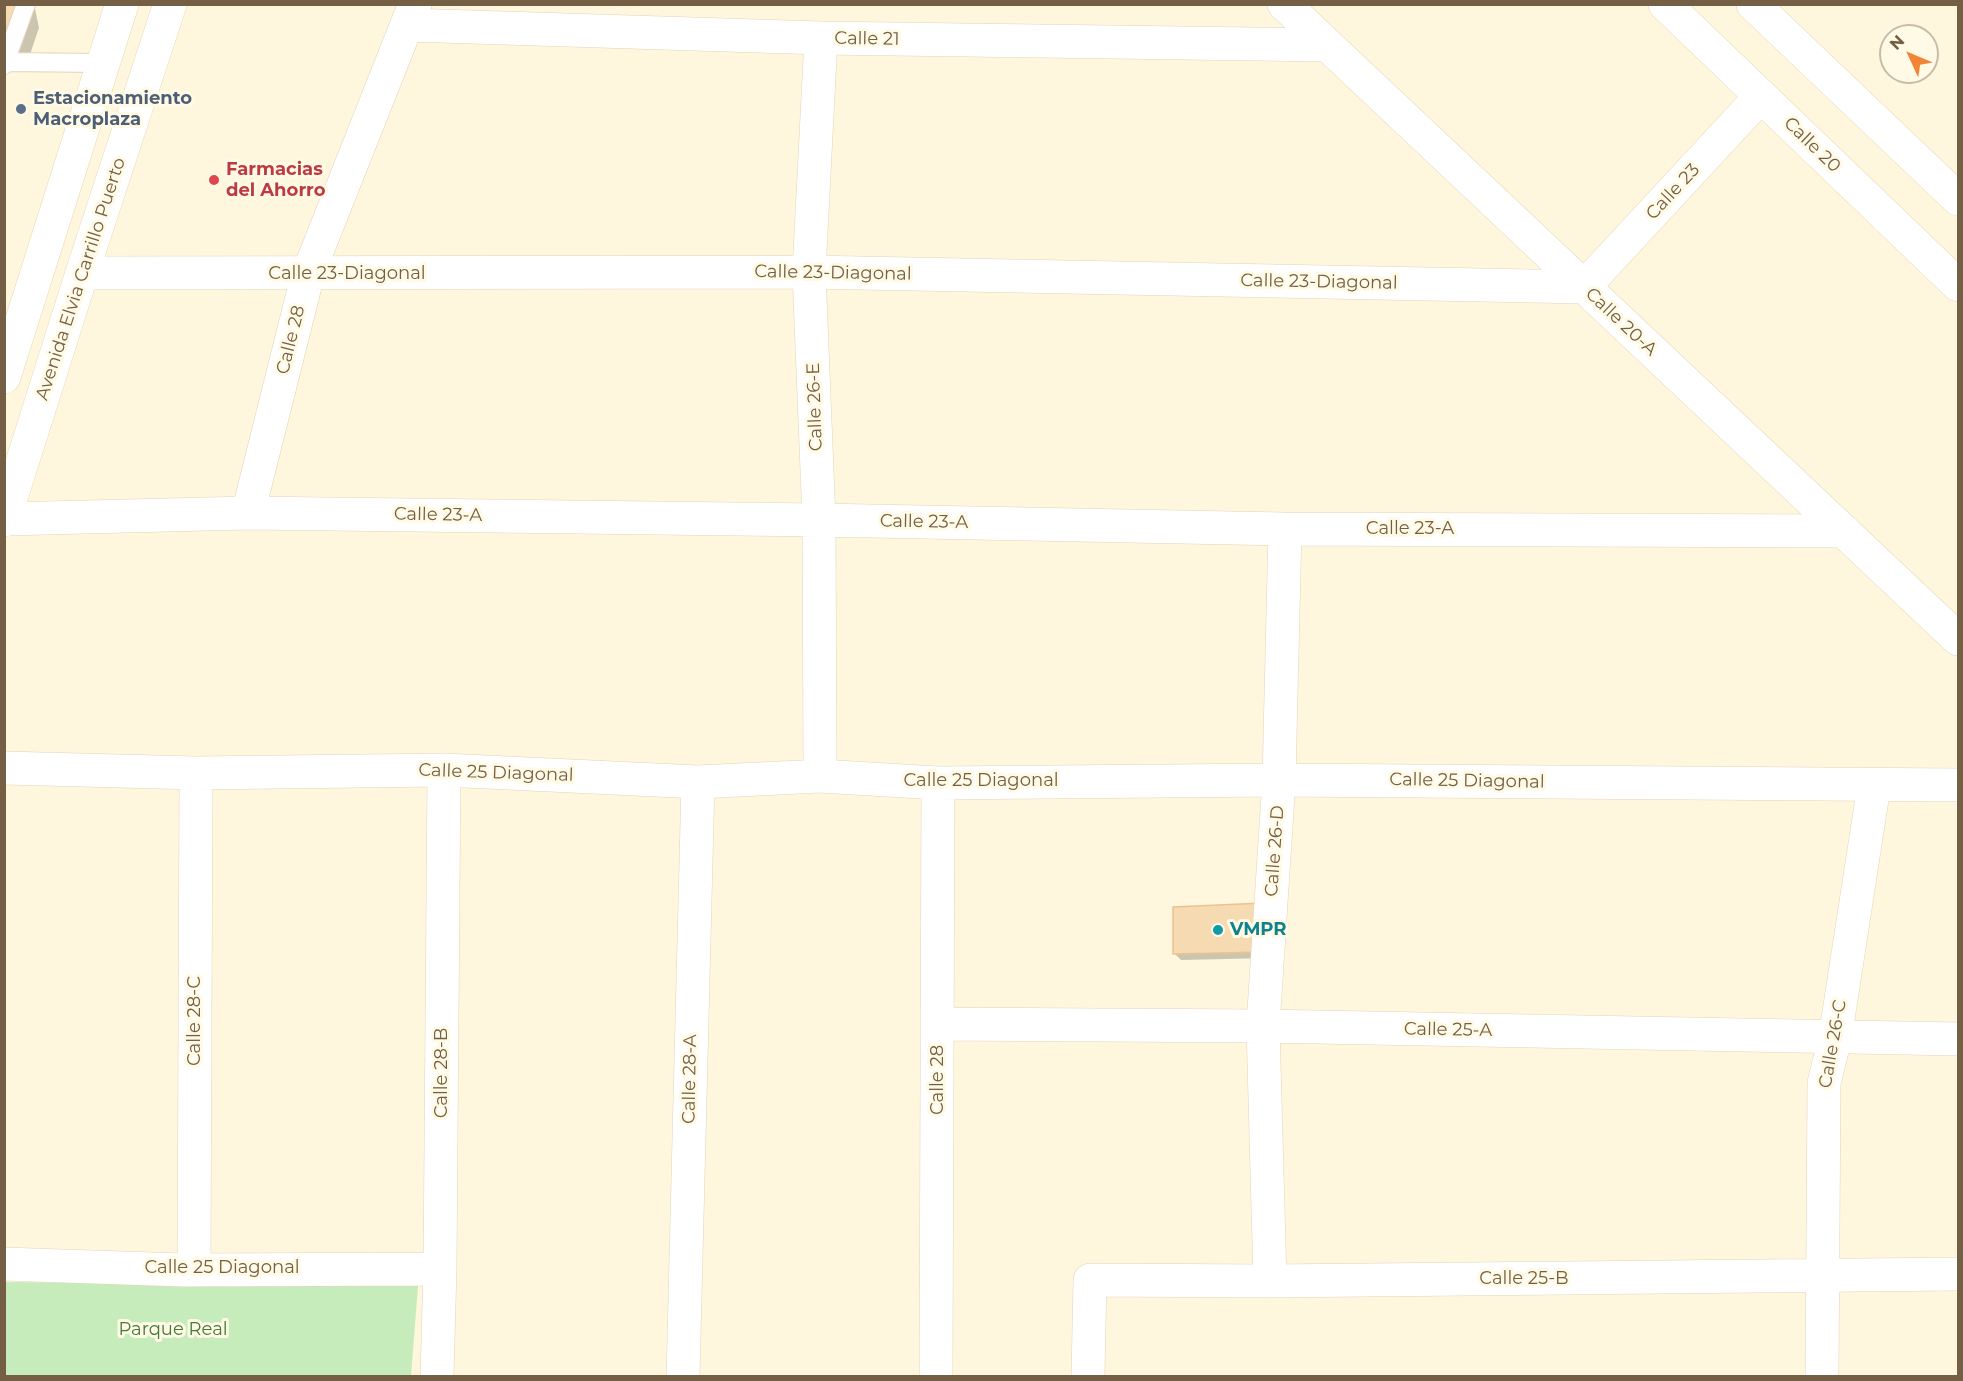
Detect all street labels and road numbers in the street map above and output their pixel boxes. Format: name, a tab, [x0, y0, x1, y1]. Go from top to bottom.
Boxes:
street label: Calle 21	[834, 28, 900, 50]
street label: Calle 20	[1779, 113, 1845, 177]
street label: Avenida Elvia Carrillo Puerto	[32, 155, 130, 403]
street label: Calle 23	[1642, 159, 1704, 225]
street label: Calle 23-Diagonal	[754, 261, 912, 285]
street label: Calle 23-Diagonal	[268, 263, 426, 285]
street label: Calle 23-Diagonal	[1240, 270, 1398, 294]
street label: Calle 20-A	[1581, 283, 1661, 361]
street label: Calle 28	[272, 303, 310, 377]
street label: Calle 26-E	[803, 362, 827, 452]
street label: Calle 23-A	[394, 503, 482, 527]
street label: Calle 23-A	[880, 510, 968, 534]
street label: Calle 23-A	[1366, 518, 1454, 540]
street label: Calle 25 Diagonal	[418, 759, 574, 787]
street label: Calle 25 Diagonal	[1389, 769, 1545, 793]
street label: Calle 25 Diagonal	[903, 770, 1059, 792]
street label: Calle 26-D	[1261, 805, 1289, 897]
street label: Calle 28-C	[184, 976, 206, 1066]
street label: Calle 26-C	[1815, 998, 1851, 1090]
street label: Calle 25-A	[1404, 1018, 1492, 1042]
street label: Calle 28-B	[431, 1028, 453, 1118]
street label: Calle 28-A	[678, 1034, 702, 1124]
street label: Calle 28	[927, 1045, 949, 1115]
street label: Calle 25 Diagonal	[144, 1257, 300, 1279]
street label: Calle 25-B	[1479, 1268, 1569, 1290]

